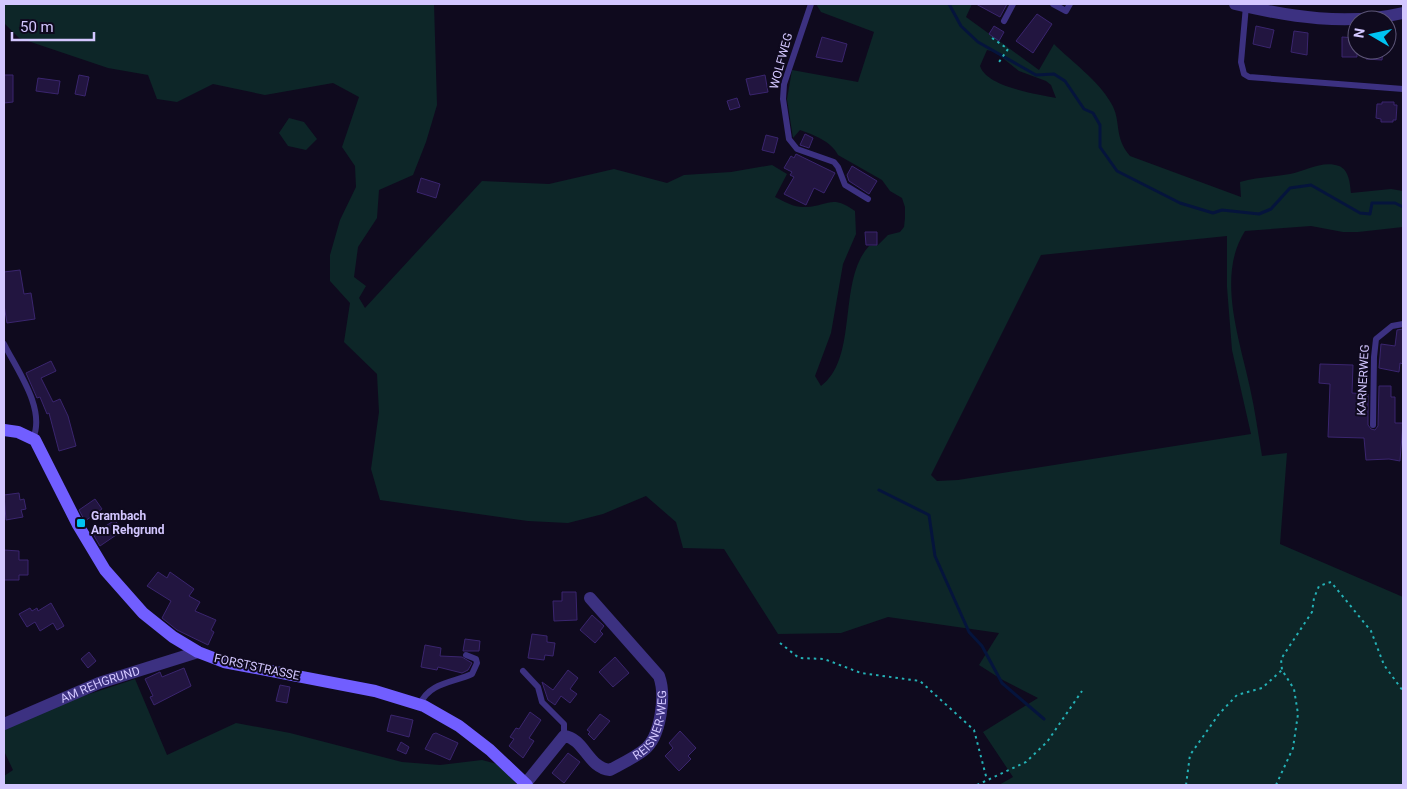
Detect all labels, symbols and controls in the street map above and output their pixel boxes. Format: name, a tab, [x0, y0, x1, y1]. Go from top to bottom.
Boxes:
scale bar	[12, 10, 95, 42]
north arrow	[1347, 10, 1397, 60]
text: 50 m	[20, 18, 54, 36]
text: N	[1350, 27, 1368, 39]
street label: WOLFWEG	[767, 31, 795, 91]
street label: KARNERWEG	[1354, 344, 1372, 416]
place label: Grambach Am Rehgrund	[91, 509, 165, 537]
marker: Grambach Am Rehgrund	[75, 517, 87, 529]
street label: FORSTSTRASSE	[213, 651, 301, 683]
street label: AM REHGRUND	[58, 664, 142, 706]
street label: REISNER-WEG	[630, 690, 669, 763]

